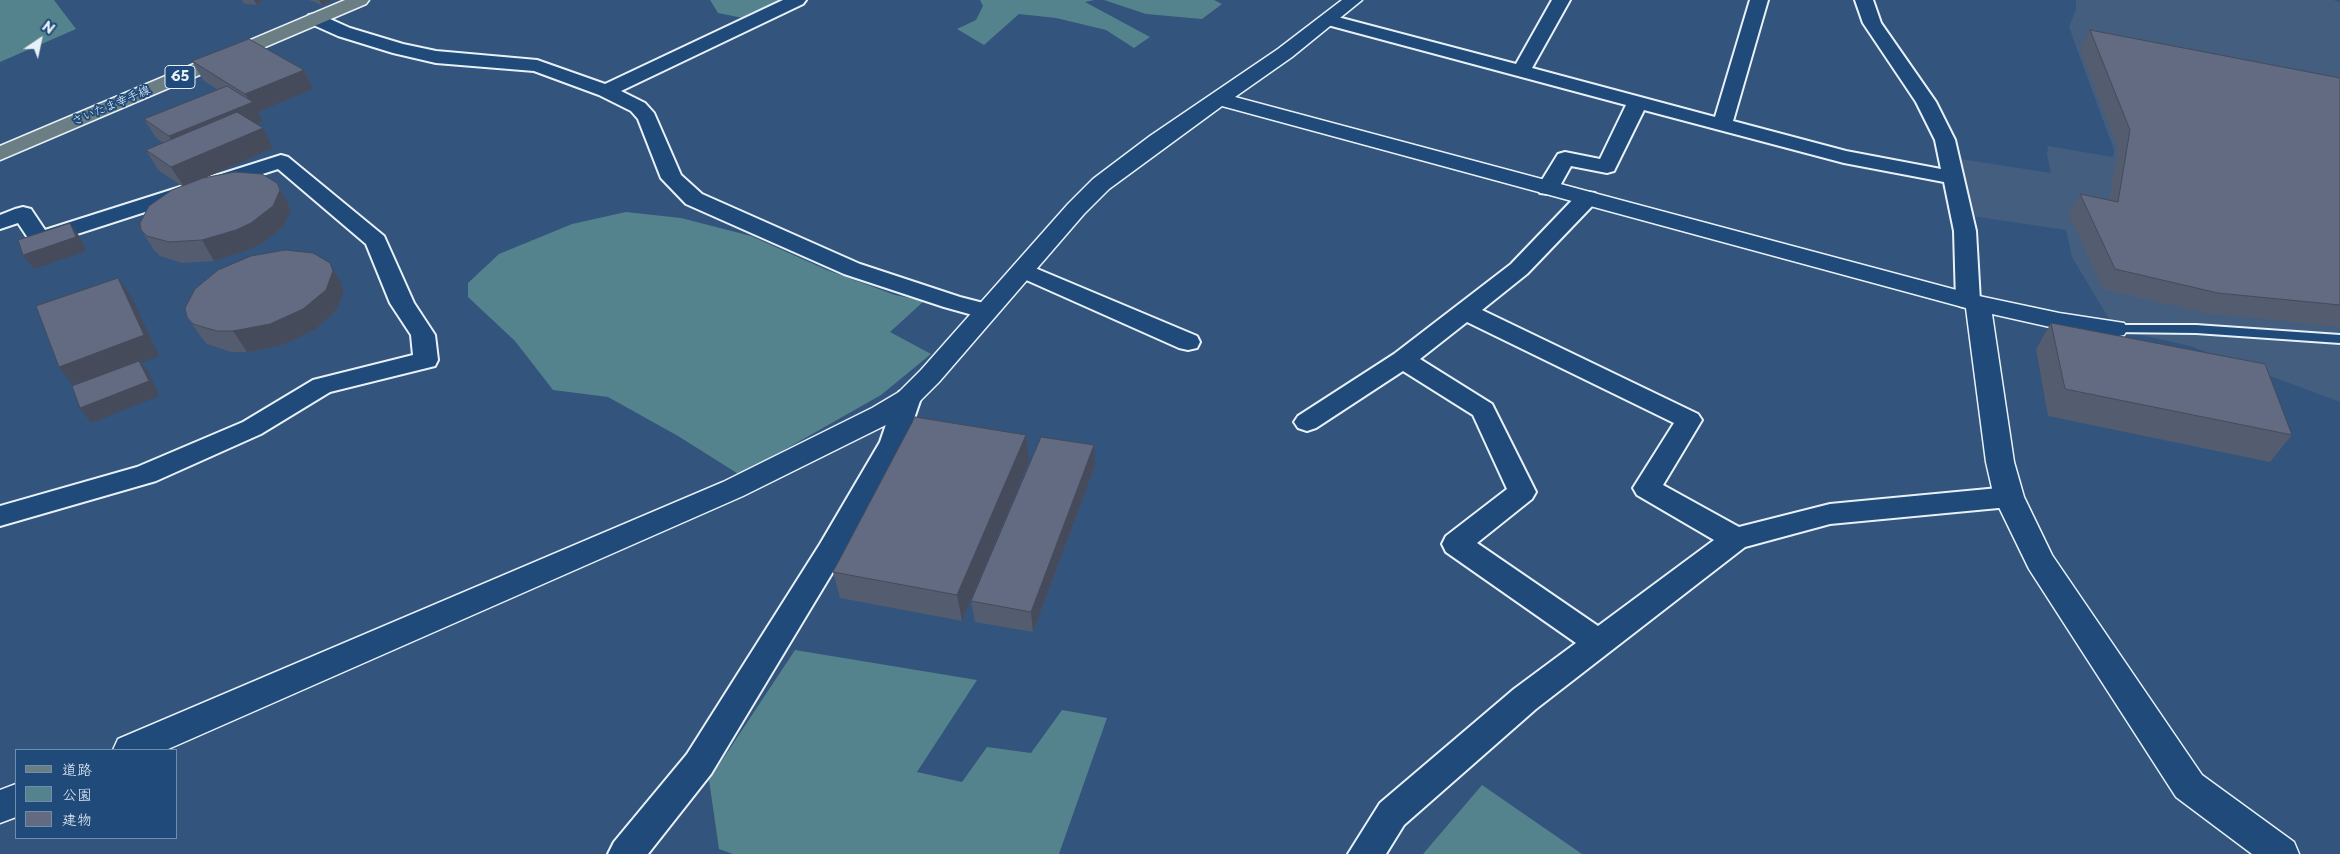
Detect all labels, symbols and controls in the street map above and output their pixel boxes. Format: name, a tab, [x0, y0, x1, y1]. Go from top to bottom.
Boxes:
north arrow	[15, 15, 65, 65]
text: N	[38, 15, 59, 39]
road number: 65	[165, 66, 195, 88]
street label: さいたま幸手線	[70, 83, 152, 129]
legend	[15, 749, 178, 839]
text: 道路	[62, 757, 92, 780]
text: 公園	[62, 782, 92, 805]
text: 建物	[62, 807, 92, 830]

